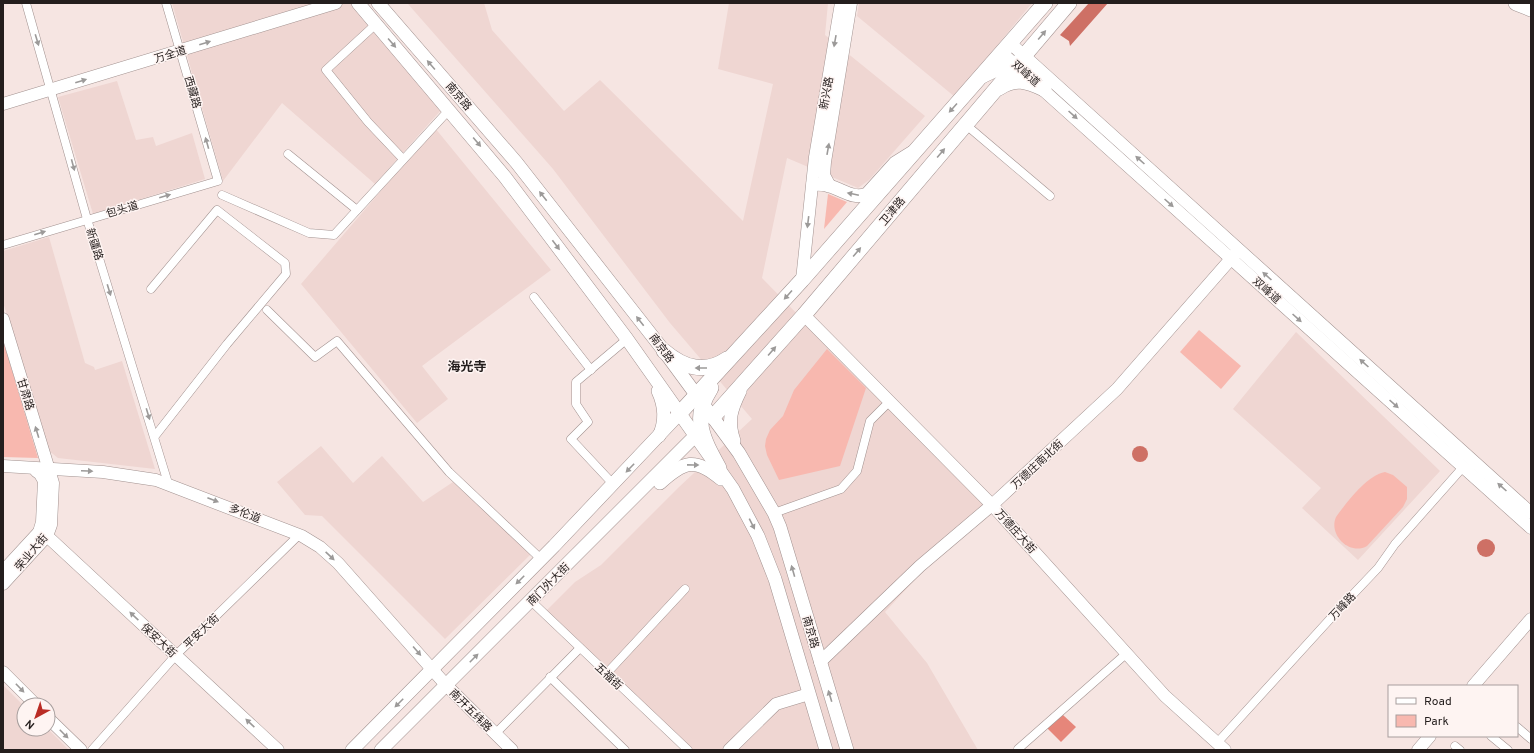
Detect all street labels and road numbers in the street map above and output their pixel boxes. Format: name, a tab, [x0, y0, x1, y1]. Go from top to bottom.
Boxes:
street label: 万全道	[152, 43, 188, 66]
street label: 双峰道	[1008, 58, 1042, 90]
street label: 西藏路	[181, 74, 203, 110]
street label: 新兴路	[817, 76, 837, 111]
street label: 南京路	[442, 80, 474, 114]
street label: 卫津路	[877, 195, 909, 229]
street label: 包头道	[104, 199, 140, 221]
street label: 新疆路	[83, 226, 106, 262]
street label: 双峰道	[1249, 275, 1283, 307]
street label: 南京路	[646, 331, 677, 366]
street label: 甘肃路	[14, 376, 37, 412]
street label: 万德庄南北街	[1009, 437, 1067, 492]
street label: 多伦道	[227, 501, 263, 526]
street label: 万德庄大街	[992, 507, 1039, 557]
street label: 荣业大街	[12, 531, 51, 574]
street label: 南门外大街	[524, 560, 573, 609]
street label: 万峰路	[1326, 590, 1359, 624]
street label: 平安大街	[181, 611, 222, 652]
street label: 南京路	[799, 614, 821, 650]
street label: 保安大街	[137, 621, 179, 661]
street label: 五福街	[591, 660, 625, 693]
street label: 南开五纬路	[446, 686, 495, 735]

